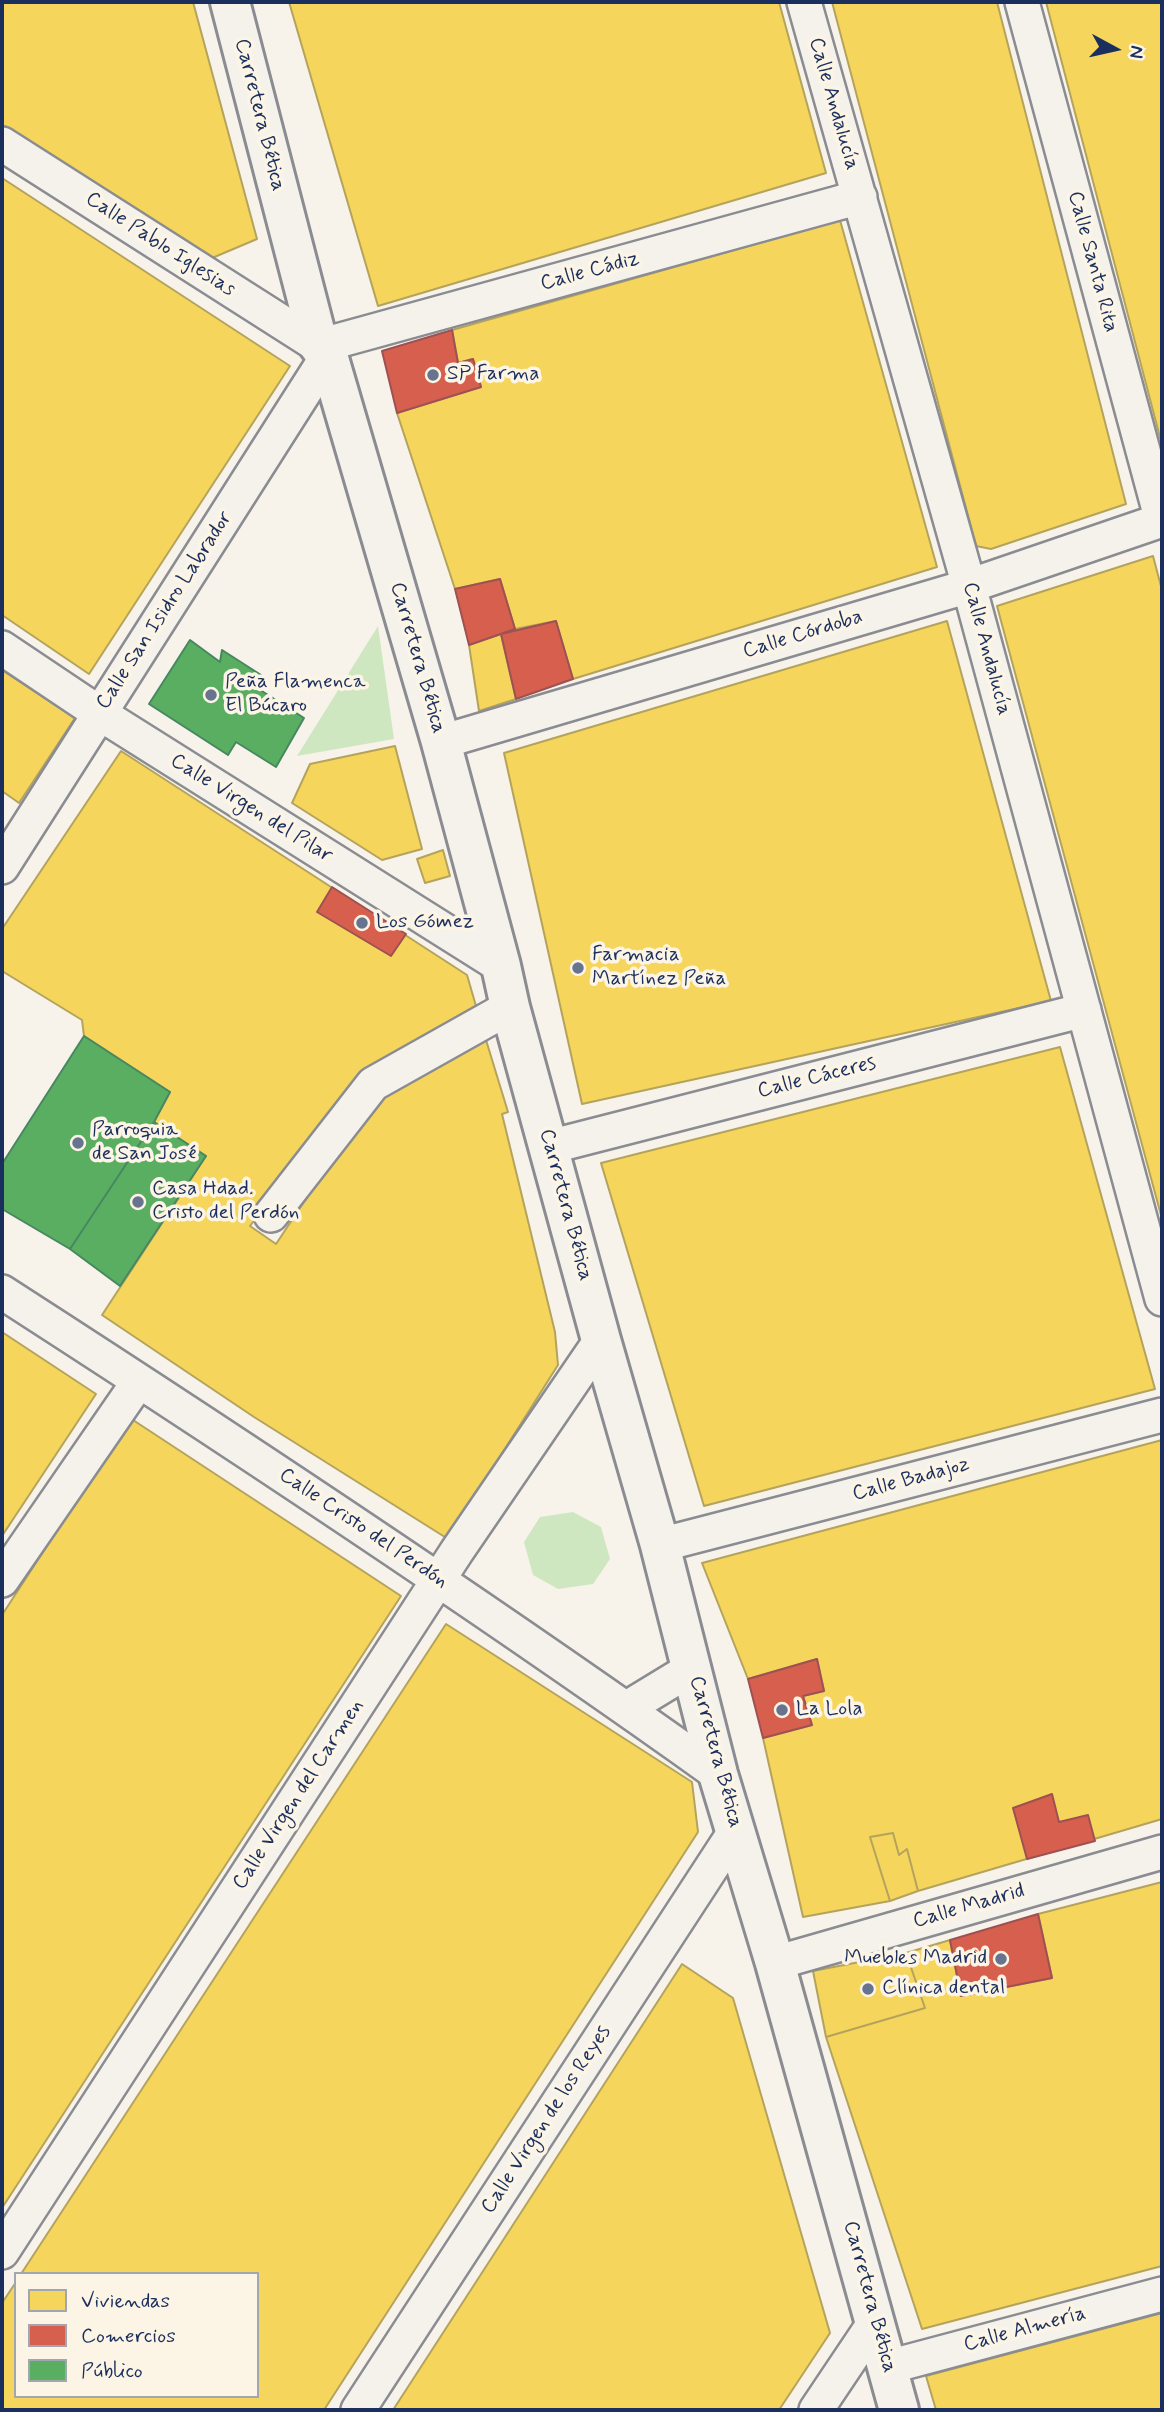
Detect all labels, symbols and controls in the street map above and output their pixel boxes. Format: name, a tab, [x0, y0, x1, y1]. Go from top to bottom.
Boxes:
north arrow	[1080, 14, 1150, 84]
street label: Calle Andalucía	[802, 35, 864, 173]
street label: Carretera Bética	[228, 36, 290, 194]
text: N	[1123, 44, 1150, 60]
street label: Calle Pablo Iglesias	[80, 187, 240, 303]
street label: Calle Santa Rita	[1061, 189, 1123, 335]
street label: Calle Cádiz	[538, 247, 642, 297]
place label: SP Farma	[447, 362, 540, 388]
marker: SP Farma	[425, 367, 441, 383]
street label: Calle San Isidro Labrador	[92, 507, 238, 715]
street label: Carretera Bética	[383, 579, 451, 737]
street label: Calle Andalucía	[956, 580, 1016, 718]
street label: Calle Córdoba	[740, 605, 866, 665]
place label: Peña Flamenca El Búcaro	[225, 670, 366, 720]
marker: Peña Flamenca El Búcaro	[203, 687, 219, 703]
street label: Calle Virgen del Pilar	[165, 749, 337, 869]
place label: Los Gómez	[376, 910, 474, 936]
marker: Los Gómez	[354, 915, 370, 931]
place label: Farmacia Martínez Peña	[592, 943, 726, 993]
marker: Farmacia Martínez Peña	[570, 960, 586, 976]
street label: Calle Cáceres	[755, 1051, 879, 1105]
place label: Parroquia de San José	[92, 1118, 196, 1168]
street label: Carretera Bética	[533, 1126, 597, 1284]
marker: Parroquia de San José	[70, 1135, 86, 1151]
place label: Casa Hdad. Cristo del Perdón	[152, 1177, 299, 1227]
marker: Casa Hdad. Cristo del Perdón	[130, 1194, 146, 1210]
street label: Calle Badajoz	[850, 1452, 972, 1508]
street label: Calle Cristo del Perdón	[274, 1463, 452, 1595]
street label: Carretera Bética	[683, 1673, 747, 1831]
street label: Calle Virgen del Carmen	[228, 1695, 370, 1895]
place label: La Lola	[796, 1697, 863, 1723]
marker: La Lola	[774, 1702, 790, 1718]
street label: Calle Madrid	[910, 1879, 1028, 1935]
place label: Muebles Madrid	[844, 1946, 987, 1972]
marker: Muebles Madrid	[993, 1951, 1009, 1967]
place label: Clínica dental	[882, 1976, 1005, 2002]
marker: Clínica dental	[860, 1981, 876, 1997]
street label: Calle Virgen de los Reyes	[477, 2021, 617, 2219]
street label: Carretera Bética	[837, 2218, 901, 2376]
legend	[14, 2272, 259, 2398]
text: Viviendas	[81, 2287, 170, 2315]
street label: Calle Almería	[961, 2302, 1089, 2358]
text: Comercios	[81, 2322, 176, 2350]
text: Público	[81, 2357, 143, 2385]

